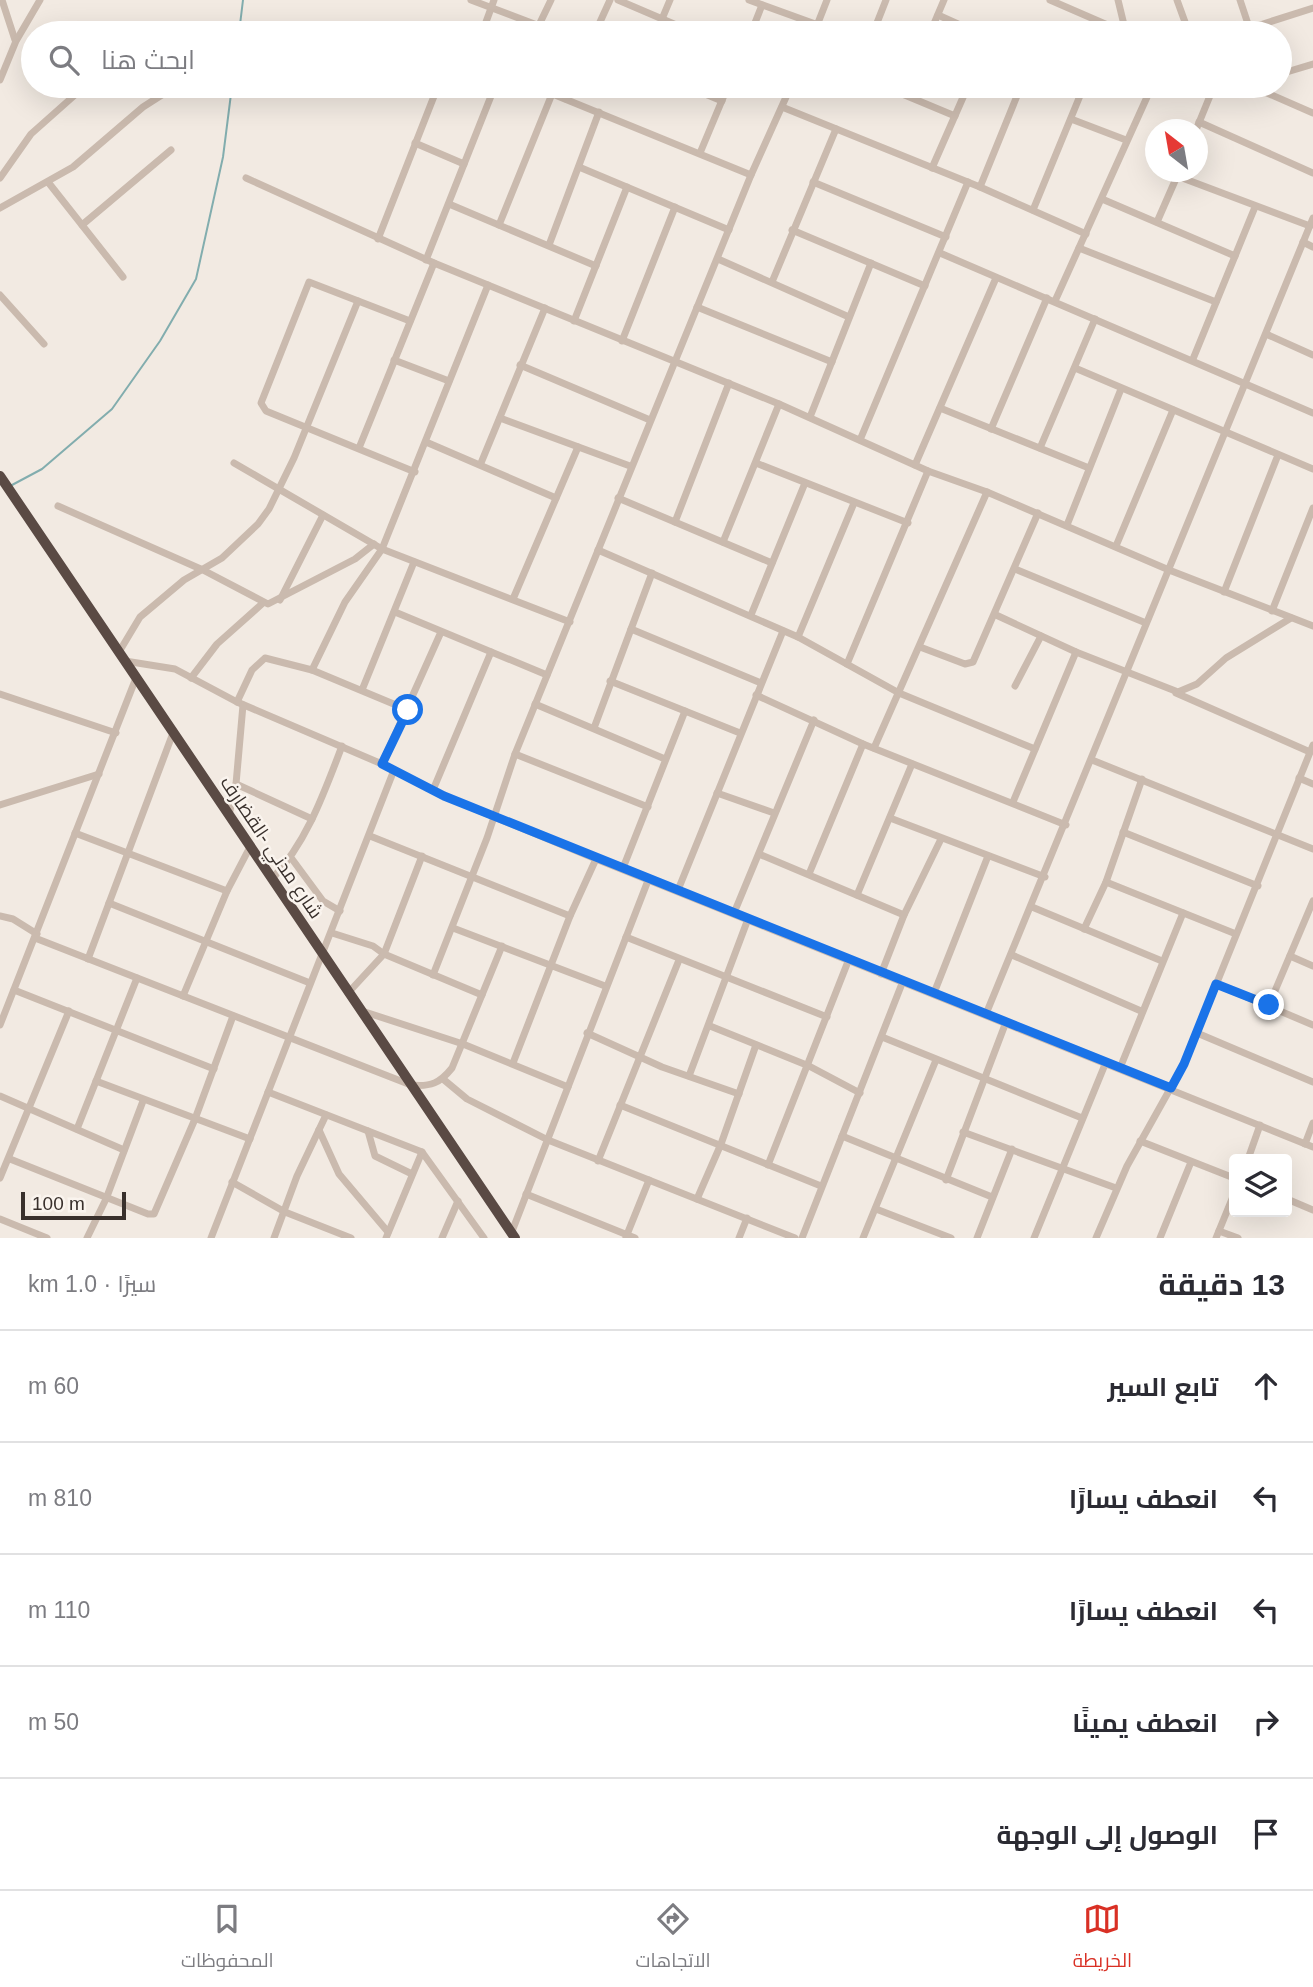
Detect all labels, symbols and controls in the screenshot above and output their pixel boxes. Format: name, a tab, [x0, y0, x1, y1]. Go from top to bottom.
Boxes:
search box	[21, 21, 1292, 98]
icon: search	[45, 41, 83, 79]
text: ابحث هنا	[101, 45, 195, 75]
north arrow	[1145, 119, 1208, 182]
route start	[392, 694, 423, 725]
street label: شارع مدني -القضارف	[213, 772, 327, 925]
route end	[1253, 989, 1284, 1020]
map controls	[1229, 1154, 1292, 1217]
button: layers	[1229, 1154, 1292, 1217]
scale bar	[21, 1189, 126, 1221]
text: 100 m	[32, 1193, 85, 1214]
text: 13 دقيقة	[1158, 1268, 1285, 1301]
text: سيرًا · 1.0 km	[28, 1271, 156, 1297]
icon: ahead	[1247, 1367, 1285, 1405]
text: تابع السير	[1107, 1372, 1218, 1402]
text: 60 m	[28, 1373, 79, 1399]
icon: left	[1247, 1479, 1285, 1517]
text: انعطف يسارًا	[1069, 1484, 1218, 1514]
text: 810 m	[28, 1485, 92, 1511]
icon: left	[1247, 1591, 1285, 1629]
text: انعطف يسارًا	[1069, 1596, 1218, 1626]
text: 110 m	[28, 1597, 90, 1623]
icon: right	[1247, 1703, 1285, 1741]
text: انعطف يمينًا	[1072, 1708, 1218, 1738]
text: 50 m	[28, 1709, 79, 1735]
icon: arrive	[1247, 1815, 1285, 1853]
text: الوصول إلى الوجهة	[996, 1820, 1218, 1850]
tab: المحفوظات	[181, 1900, 274, 1978]
tab: الاتجاهات	[635, 1900, 711, 1978]
tab: الخريطة	[1073, 1900, 1132, 1978]

